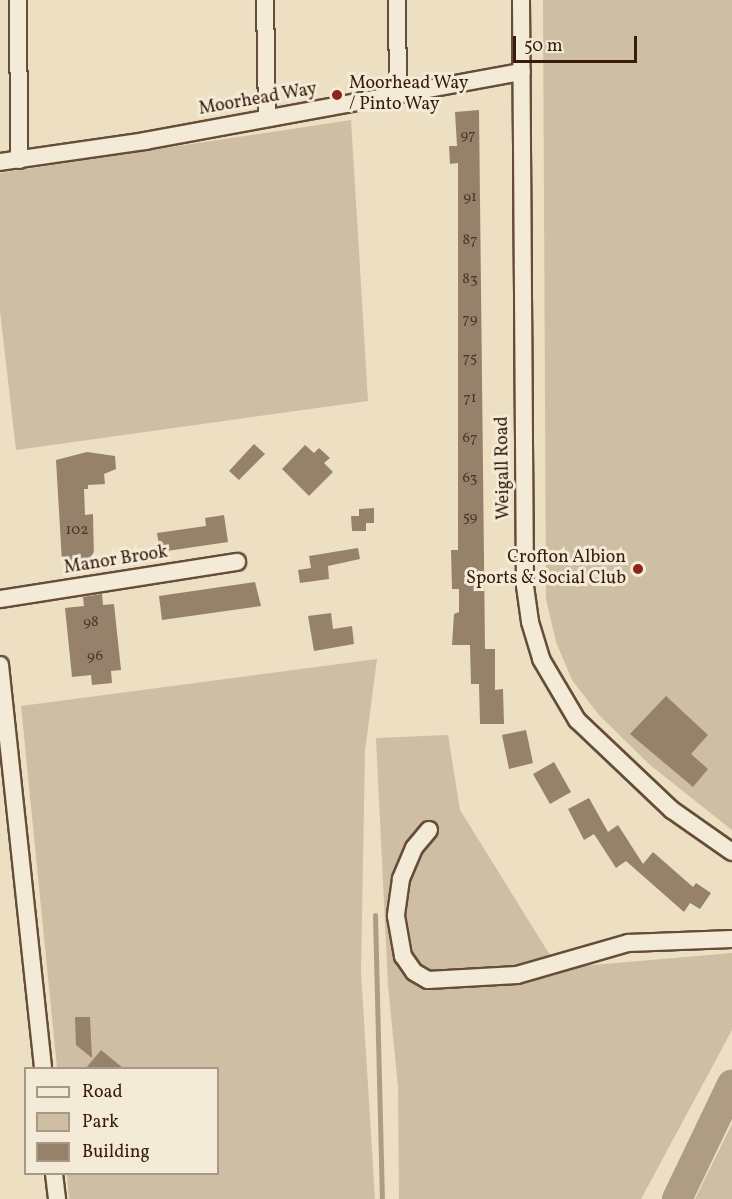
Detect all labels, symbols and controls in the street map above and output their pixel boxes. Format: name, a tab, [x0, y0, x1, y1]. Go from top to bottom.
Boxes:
scale bar	[516, 24, 640, 62]
text: 50 m	[524, 34, 563, 59]
place label: Moorhead Way / Pinto Way	[349, 74, 469, 116]
street label: Moorhead Way	[197, 79, 319, 121]
marker: Moorhead Way / Pinto Way	[330, 88, 344, 102]
house number: 97	[460, 127, 476, 145]
house number: 91	[463, 189, 477, 207]
house number: 87	[463, 232, 477, 250]
house number: 83	[462, 271, 478, 289]
house number: 79	[463, 311, 477, 329]
house number: 75	[463, 350, 477, 368]
house number: 71	[463, 390, 477, 408]
street label: Weigall Road	[492, 416, 516, 520]
house number: 67	[463, 430, 477, 448]
house number: 63	[462, 470, 478, 488]
house number: 59	[463, 509, 477, 527]
house number: 102	[66, 522, 88, 540]
street label: Manor Brook	[63, 542, 169, 580]
place label: Crofton Albion Sports & Social Club	[466, 548, 626, 590]
marker: Crofton Albion Sports & Social Club	[631, 562, 645, 576]
house number: 98	[83, 614, 99, 632]
house number: 96	[87, 648, 103, 666]
legend	[24, 1067, 219, 1175]
text: Road	[82, 1080, 123, 1105]
text: Park	[82, 1110, 119, 1135]
text: Building	[82, 1140, 150, 1165]

